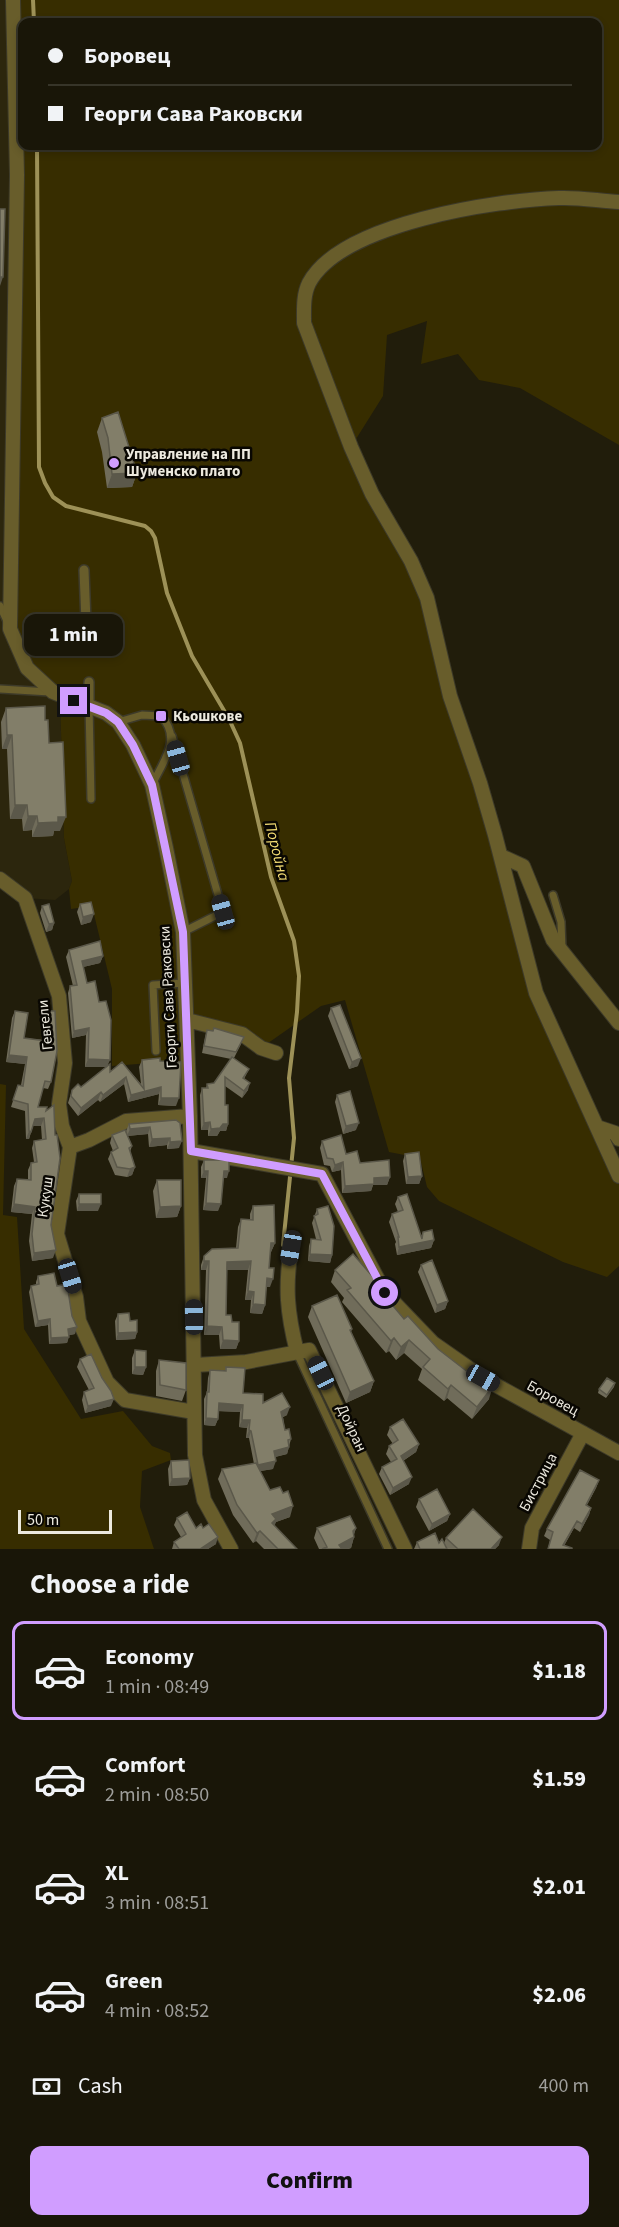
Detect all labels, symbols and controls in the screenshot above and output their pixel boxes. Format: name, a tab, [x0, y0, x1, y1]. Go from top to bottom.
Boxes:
text: Боровец	[84, 40, 170, 72]
text: Георги Сава Раковски	[84, 98, 303, 130]
place label: Управление на ПП Шуменско плато	[126, 444, 251, 482]
marker: Управление на ПП Шуменско плато	[107, 456, 121, 470]
callout: 1 min	[25, 614, 124, 656]
text: 1 min	[49, 621, 98, 649]
route end	[60, 687, 87, 714]
place label: Кьошкове	[173, 706, 242, 727]
marker: Кьошкове	[154, 709, 168, 723]
car	[164, 738, 192, 778]
water label: Поройна	[259, 819, 295, 884]
car	[209, 892, 237, 932]
street label: Георги Сава Раковски	[154, 925, 183, 1069]
street label: Гевгели	[32, 999, 59, 1051]
street label: Кукуш	[32, 1175, 59, 1219]
car	[279, 1229, 303, 1267]
car	[56, 1256, 84, 1296]
route start	[371, 1279, 398, 1306]
car	[185, 1299, 203, 1335]
car	[305, 1353, 337, 1393]
car	[463, 1361, 503, 1395]
street label: Боровец	[523, 1376, 583, 1422]
street label: Дойран	[331, 1401, 372, 1455]
street label: Бистрица	[514, 1449, 563, 1515]
scale bar	[18, 1507, 112, 1534]
text: 50 m	[27, 1509, 59, 1531]
text: Choose a ride	[30, 1565, 190, 1604]
text: Economy	[105, 1641, 194, 1673]
icon: car	[33, 1644, 87, 1698]
text: $1.18	[532, 1655, 586, 1687]
text: 1 min · 08:49	[105, 1673, 209, 1701]
text: Comfort	[105, 1749, 186, 1781]
icon: car	[33, 1752, 87, 1806]
text: $1.59	[532, 1763, 586, 1795]
text: 2 min · 08:50	[105, 1781, 209, 1809]
text: XL	[105, 1857, 129, 1889]
icon: car	[33, 1860, 87, 1914]
text: $2.01	[532, 1871, 586, 1903]
text: 3 min · 08:51	[105, 1889, 209, 1917]
text: Green	[105, 1965, 163, 1997]
icon: car	[33, 1968, 87, 2022]
text: $2.06	[532, 1979, 586, 2011]
text: 4 min · 08:52	[105, 1997, 209, 2025]
icon: cash	[30, 2070, 63, 2103]
text: Cash	[78, 2070, 123, 2102]
text: 400 m	[539, 2072, 589, 2100]
button: Confirm	[30, 2146, 589, 2215]

